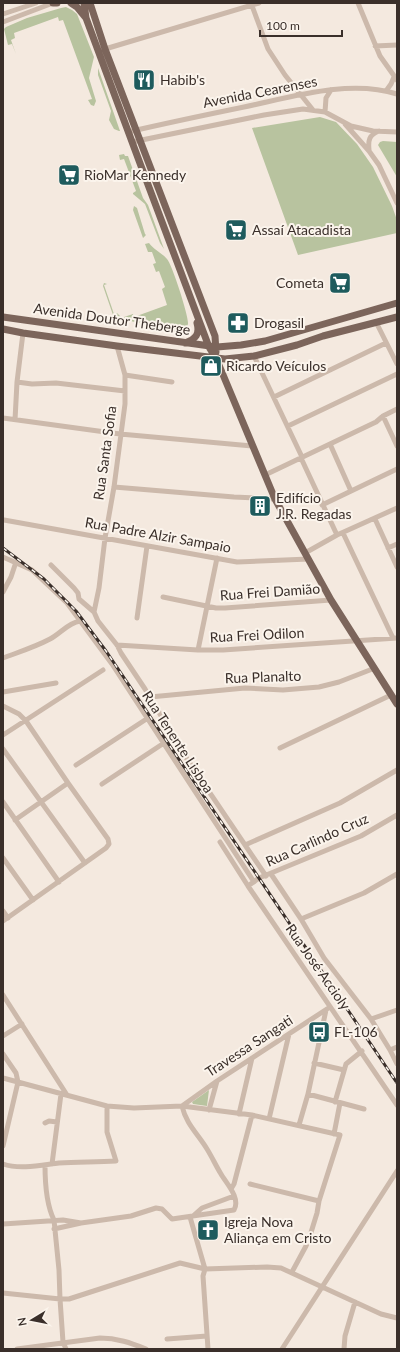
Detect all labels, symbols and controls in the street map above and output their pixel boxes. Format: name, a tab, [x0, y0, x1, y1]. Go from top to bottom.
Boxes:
scale bar	[260, 12, 342, 38]
text: 100 m	[266, 18, 300, 33]
restaurant icon: Habib's	[131, 67, 157, 93]
place label: Habib's	[160, 71, 205, 88]
street label: Avenida Cearenses	[201, 72, 318, 111]
supermarket icon: RioMar Kennedy	[56, 162, 82, 188]
place label: RioMar Kennedy	[84, 166, 187, 183]
supermarket icon: Assaí Atacadista	[223, 217, 249, 243]
place label: Assaí Atacadista	[252, 221, 351, 238]
supermarket icon: Cometa	[327, 270, 353, 296]
place label: Cometa	[276, 274, 324, 291]
street label: Avenida Doutor Theberge	[33, 299, 192, 338]
pharmacy icon: Drogasil	[225, 310, 251, 336]
place label: Drogasil	[254, 314, 304, 331]
shop icon: Ricardo Veículos	[198, 353, 224, 379]
place label: Ricardo Veículos	[226, 357, 326, 374]
street label: Rua Santa Sofia	[89, 405, 120, 501]
place label: Edifício J.R. Regadas	[276, 489, 352, 522]
building icon: Edifício J.R. Regadas	[247, 493, 273, 519]
street label: Rua Padre Alzir Sampaio	[84, 513, 233, 556]
street label: Rua Frei Damião	[219, 580, 321, 603]
street label: Rua Frei Odilon	[209, 624, 305, 645]
street label: Rua Planalto	[224, 667, 302, 686]
street label: Rua Tenente Lisboa	[139, 687, 218, 796]
street label: Rua Carlindo Cruz	[263, 809, 371, 870]
street label: Rua José Accioly	[282, 920, 355, 1014]
street label: Travessa Sangati	[202, 1011, 296, 1080]
bus stop icon: FL-106	[306, 1019, 332, 1045]
place label: FL-106	[334, 1023, 378, 1040]
place label: Igreja Nova Aliança em Cristo	[224, 1213, 331, 1246]
church icon: Igreja Nova Aliança em Cristo	[195, 1217, 221, 1243]
north arrow	[12, 1300, 52, 1340]
text: N	[15, 1317, 29, 1327]

